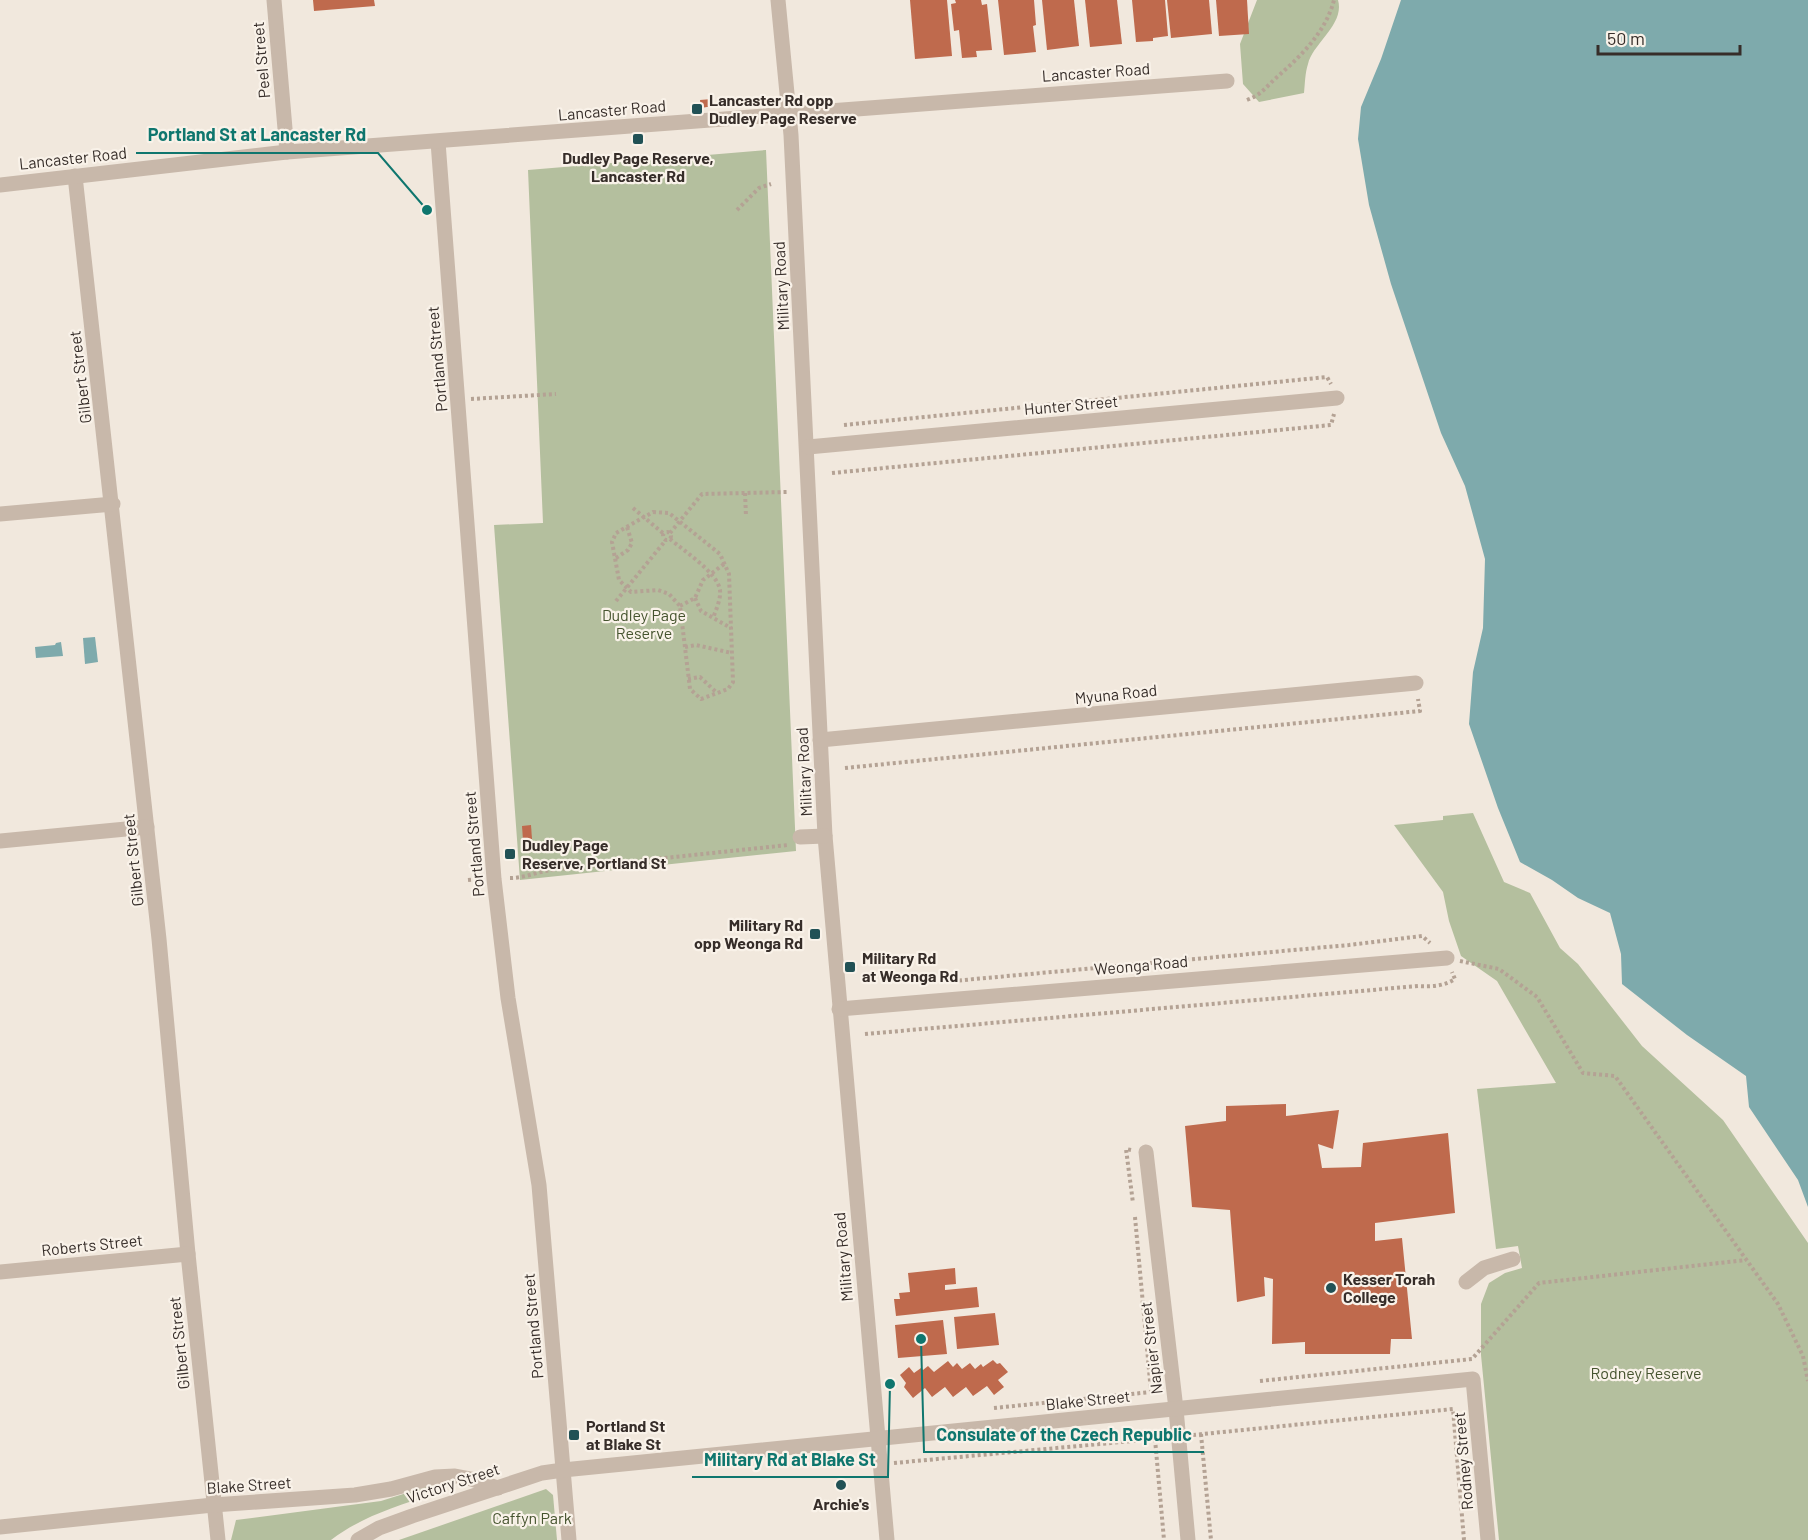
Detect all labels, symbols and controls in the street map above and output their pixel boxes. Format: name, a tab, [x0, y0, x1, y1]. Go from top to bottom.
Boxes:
scale bar	[1598, 18, 1740, 56]
street label: Peel Street	[248, 21, 273, 99]
text: 50 m	[1607, 27, 1645, 49]
street label: Lancaster Road	[1041, 58, 1151, 85]
place label: Lancaster Rd opp Dudley Page Reserve	[709, 90, 857, 127]
street label: Lancaster Road	[557, 95, 667, 124]
marker: Lancaster Rd opp Dudley Page Reserve	[690, 102, 704, 116]
callout: Portland St at Lancaster Rd	[136, 117, 378, 153]
text: Portland St at Lancaster Rd	[148, 123, 366, 145]
marker: Dudley Page Reserve, Lancaster Rd	[631, 132, 645, 146]
street label: Lancaster Road	[18, 142, 128, 173]
place label: Dudley Page Reserve, Lancaster Rd	[562, 148, 714, 185]
street label: Military Road	[769, 241, 792, 331]
street label: Portland Street	[422, 306, 451, 413]
street label: Gilbert Street	[64, 330, 95, 425]
street label: Hunter Street	[1023, 391, 1119, 418]
park label: Dudley Page Reserve	[602, 605, 686, 642]
street label: Myuna Road	[1074, 680, 1158, 707]
street label: Military Road	[792, 727, 815, 817]
street label: Portland Street	[459, 791, 488, 898]
street label: Gilbert Street	[118, 813, 147, 908]
place label: Dudley Page Reserve, Portland St	[522, 835, 666, 872]
marker: Dudley Page Reserve, Portland St	[503, 847, 517, 861]
place label: Military Rd opp Weonga Rd	[694, 915, 803, 952]
marker: Military Rd opp Weonga Rd	[808, 927, 822, 941]
place label: Military Rd at Weonga Rd	[862, 948, 958, 985]
street label: Weonga Road	[1093, 951, 1189, 978]
marker: Military Rd at Weonga Rd	[843, 960, 857, 974]
street label: Military Road	[829, 1212, 856, 1302]
street label: Roberts Street	[40, 1230, 144, 1259]
place label: Kesser Torah College	[1343, 1269, 1435, 1306]
street label: Portland Street	[518, 1273, 547, 1380]
marker: Kesser Torah College	[1324, 1281, 1338, 1295]
street label: Gilbert Street	[164, 1296, 193, 1391]
street label: Napier Street	[1135, 1301, 1166, 1395]
park label: Rodney Reserve	[1590, 1363, 1702, 1382]
street label: Blake Street	[1045, 1386, 1131, 1413]
street label: Rodney Street	[1449, 1411, 1476, 1511]
place label: Portland St at Blake St	[586, 1416, 665, 1453]
callout: Consulate of the Czech Republic	[924, 1416, 1204, 1452]
text: Consulate of the Czech Republic	[936, 1423, 1192, 1445]
marker: Portland St at Blake St	[567, 1428, 581, 1442]
callout: Military Rd at Blake St	[692, 1441, 888, 1477]
text: Military Rd at Blake St	[704, 1448, 876, 1470]
street label: Victory Street	[404, 1459, 502, 1506]
street label: Blake Street	[206, 1472, 292, 1497]
marker: Archie's	[834, 1478, 848, 1492]
place label: Archie's	[813, 1494, 869, 1513]
park label: Caffyn Park	[492, 1508, 572, 1527]

